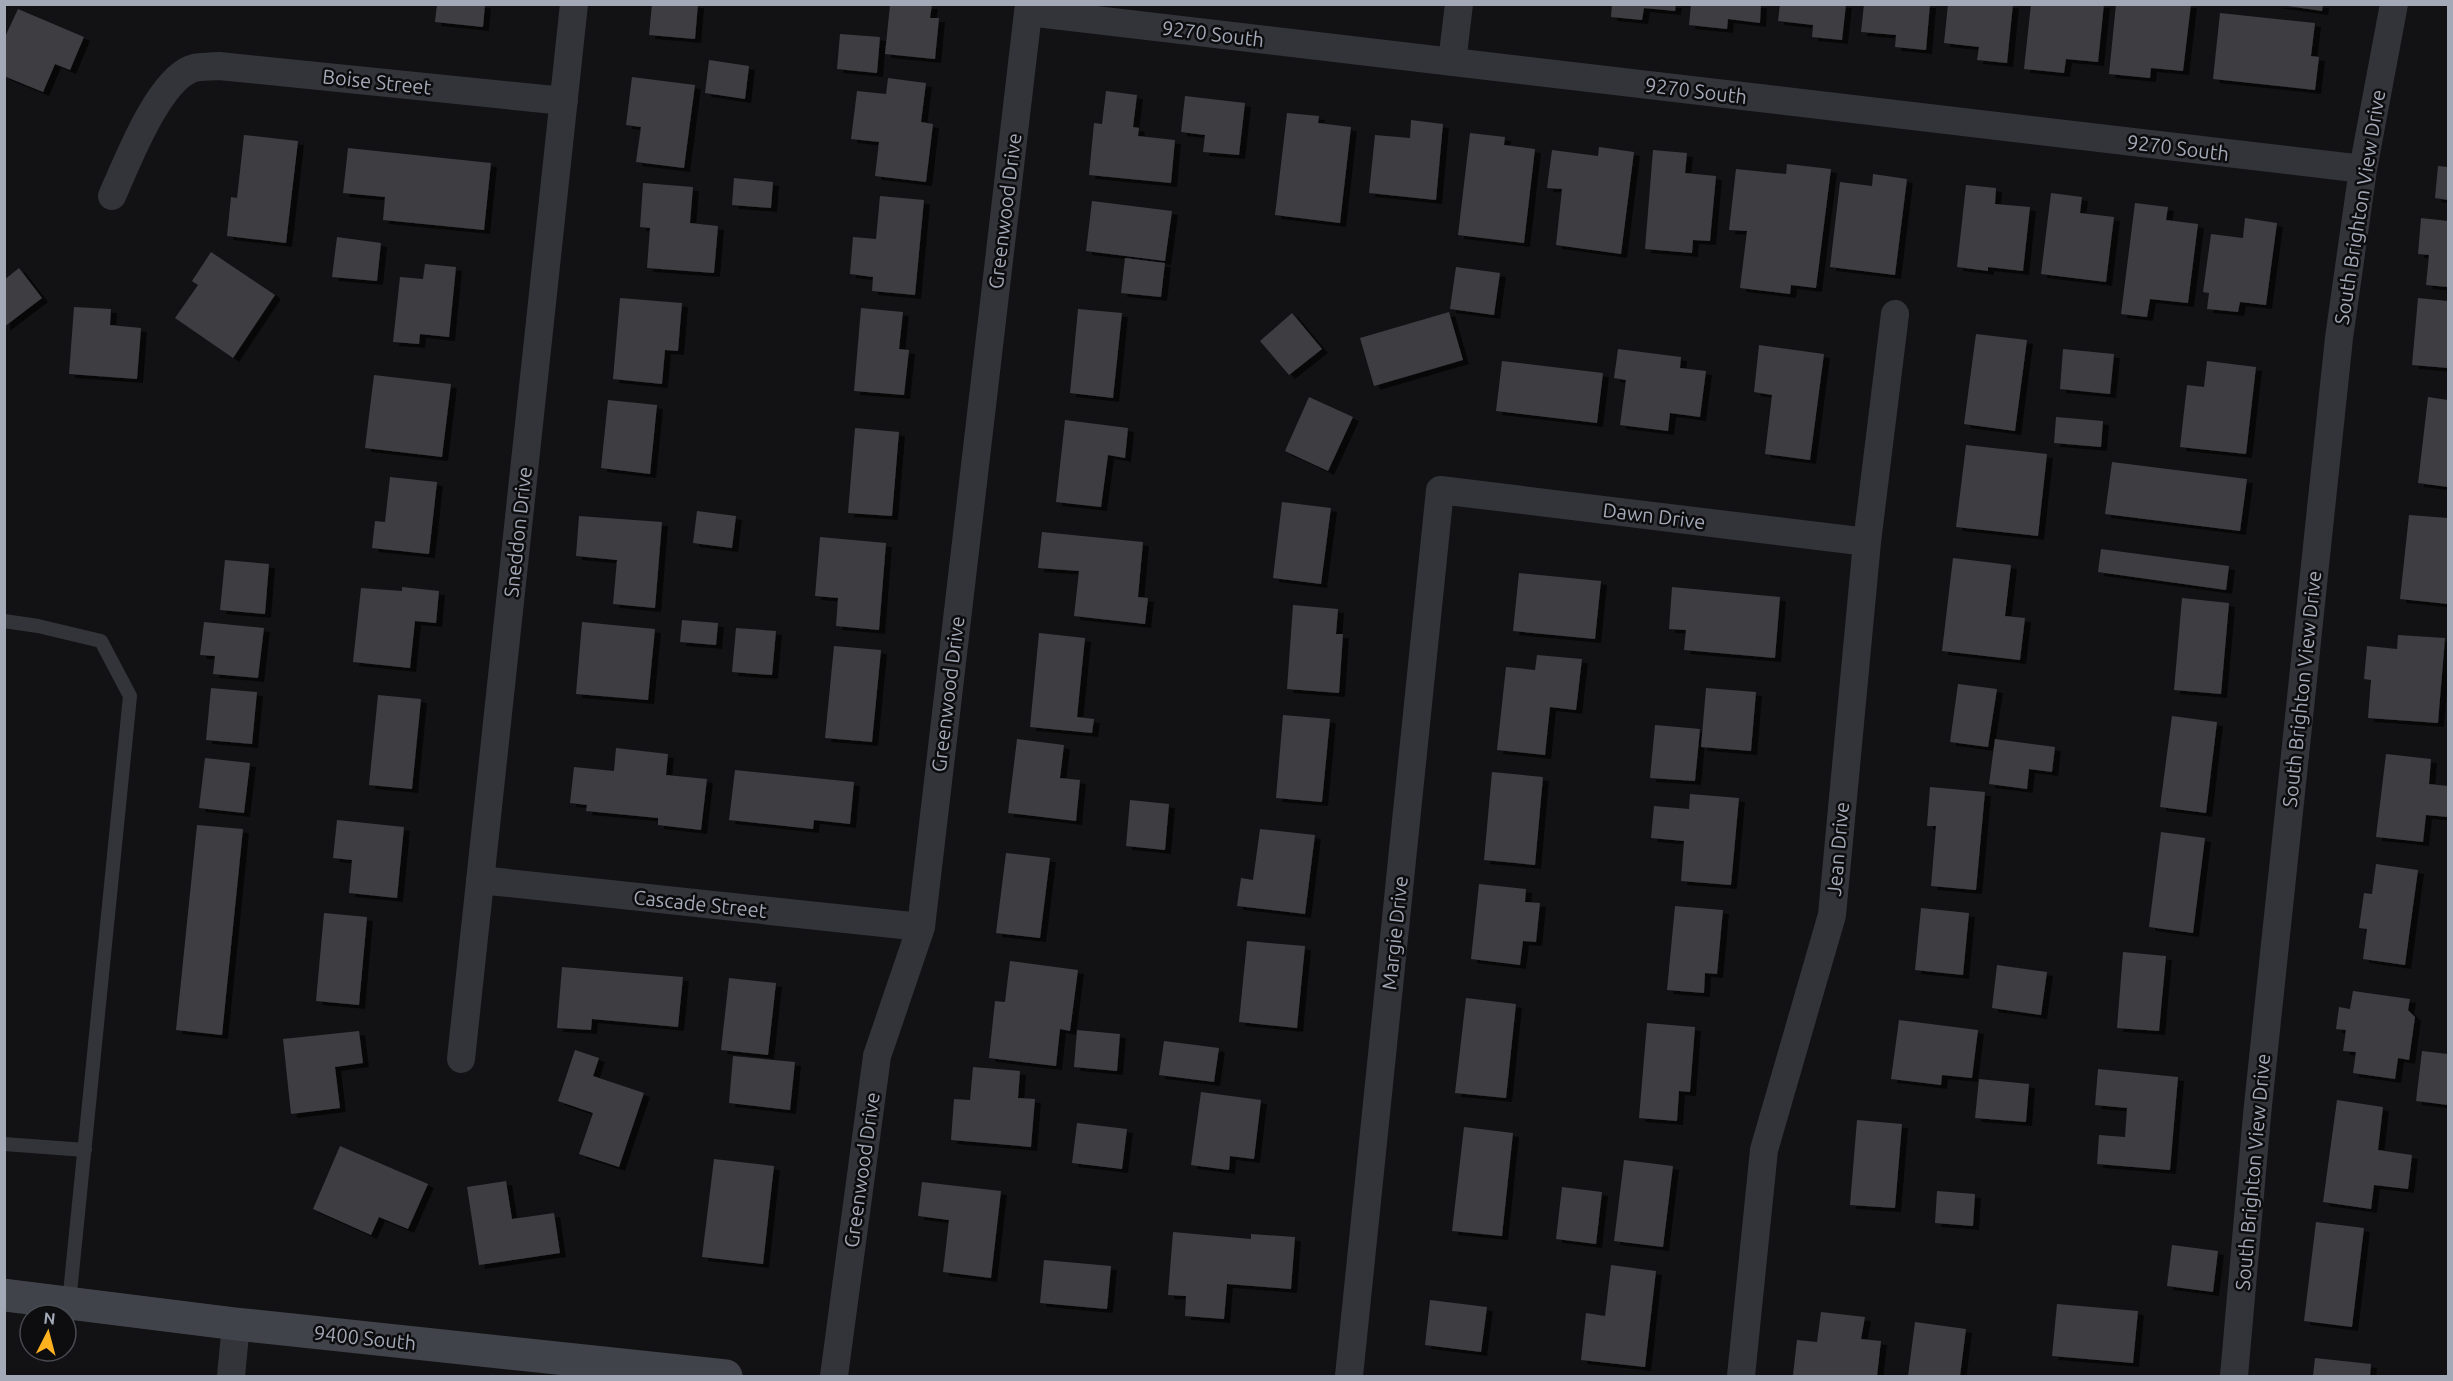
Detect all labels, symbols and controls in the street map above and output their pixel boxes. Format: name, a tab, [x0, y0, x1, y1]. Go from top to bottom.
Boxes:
street label: 9270 South	[1161, 16, 1265, 51]
street label: Boise Street	[321, 64, 433, 99]
street label: 9270 South	[1644, 73, 1748, 108]
street label: South Brighton View Drive	[2330, 88, 2389, 326]
street label: 9270 South	[2126, 130, 2230, 165]
street label: Greenwood Drive	[984, 132, 1025, 290]
street label: Sneddon Drive	[499, 465, 536, 598]
street label: Dawn Drive	[1601, 498, 1707, 533]
street label: South Brighton View Drive	[2278, 570, 2325, 808]
street label: Greenwood Drive	[927, 615, 968, 773]
street label: Jean Drive	[1822, 801, 1853, 897]
street label: Margie Drive	[1377, 875, 1412, 991]
street label: Cascade Street	[632, 885, 768, 922]
street label: South Brighton View Drive	[2231, 1053, 2274, 1291]
street label: Greenwood Drive	[839, 1091, 884, 1249]
north arrow	[18, 1303, 78, 1363]
text: N	[43, 1309, 56, 1328]
street label: 9400 South	[313, 1321, 417, 1354]

